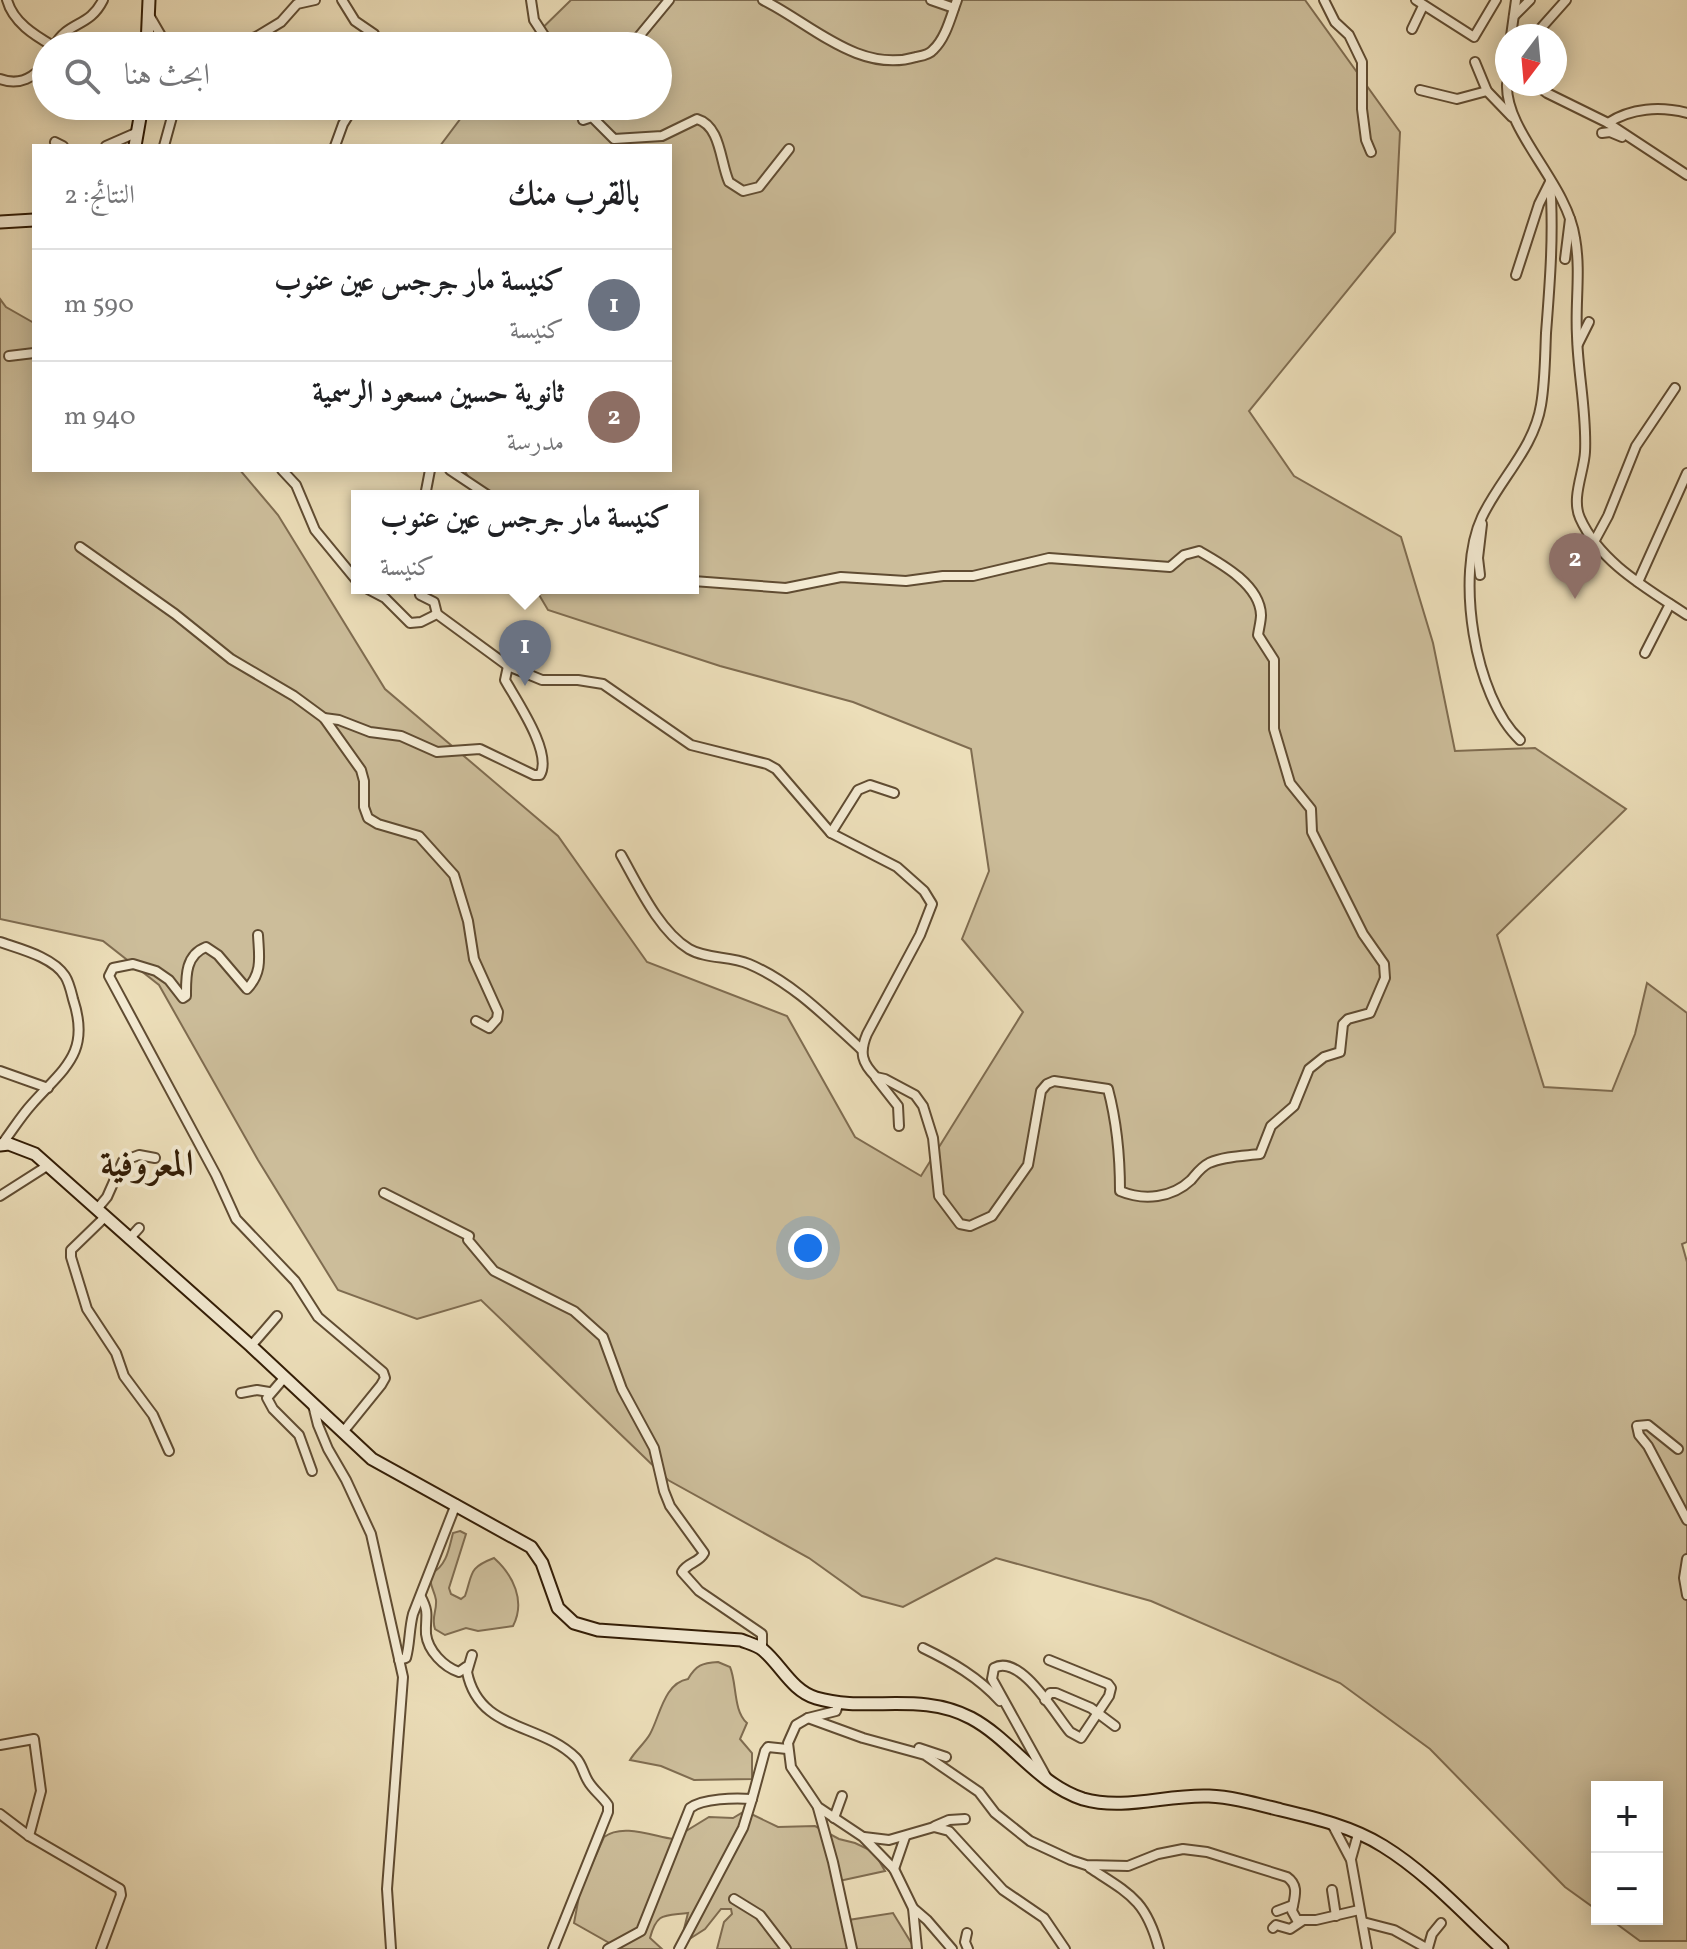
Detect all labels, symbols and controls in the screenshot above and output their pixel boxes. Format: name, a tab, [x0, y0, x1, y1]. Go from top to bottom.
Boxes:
north arrow	[1495, 24, 1567, 96]
search box	[32, 32, 672, 120]
icon: search	[60, 54, 104, 98]
text: ابحث هنا	[124, 55, 210, 97]
text: بالقرب منك	[508, 172, 640, 219]
text: النتائج: 2	[64, 178, 135, 214]
text: كنيسة مار جرجس عين عنوب	[274, 261, 564, 303]
text: 590 m	[64, 287, 134, 323]
text: 1	[609, 287, 619, 323]
text: كنيسة	[510, 313, 564, 349]
text: ثانوية حسين مسعود الرسمية	[312, 373, 564, 415]
text: 940 m	[64, 399, 136, 435]
text: 2	[607, 399, 621, 435]
text: مدرسة	[507, 425, 564, 461]
popup	[351, 490, 699, 594]
text: كنيسة مار جرجس عين عنوب	[380, 498, 670, 540]
pin: 2	[1549, 533, 1601, 599]
text: كنيسة	[380, 550, 434, 586]
pin: 1	[499, 620, 551, 686]
district label: المعروفية	[100, 1141, 194, 1191]
your location	[788, 1228, 828, 1268]
map controls	[1591, 1781, 1663, 1925]
button: +	[1591, 1781, 1663, 1853]
button: −	[1591, 1853, 1663, 1925]

